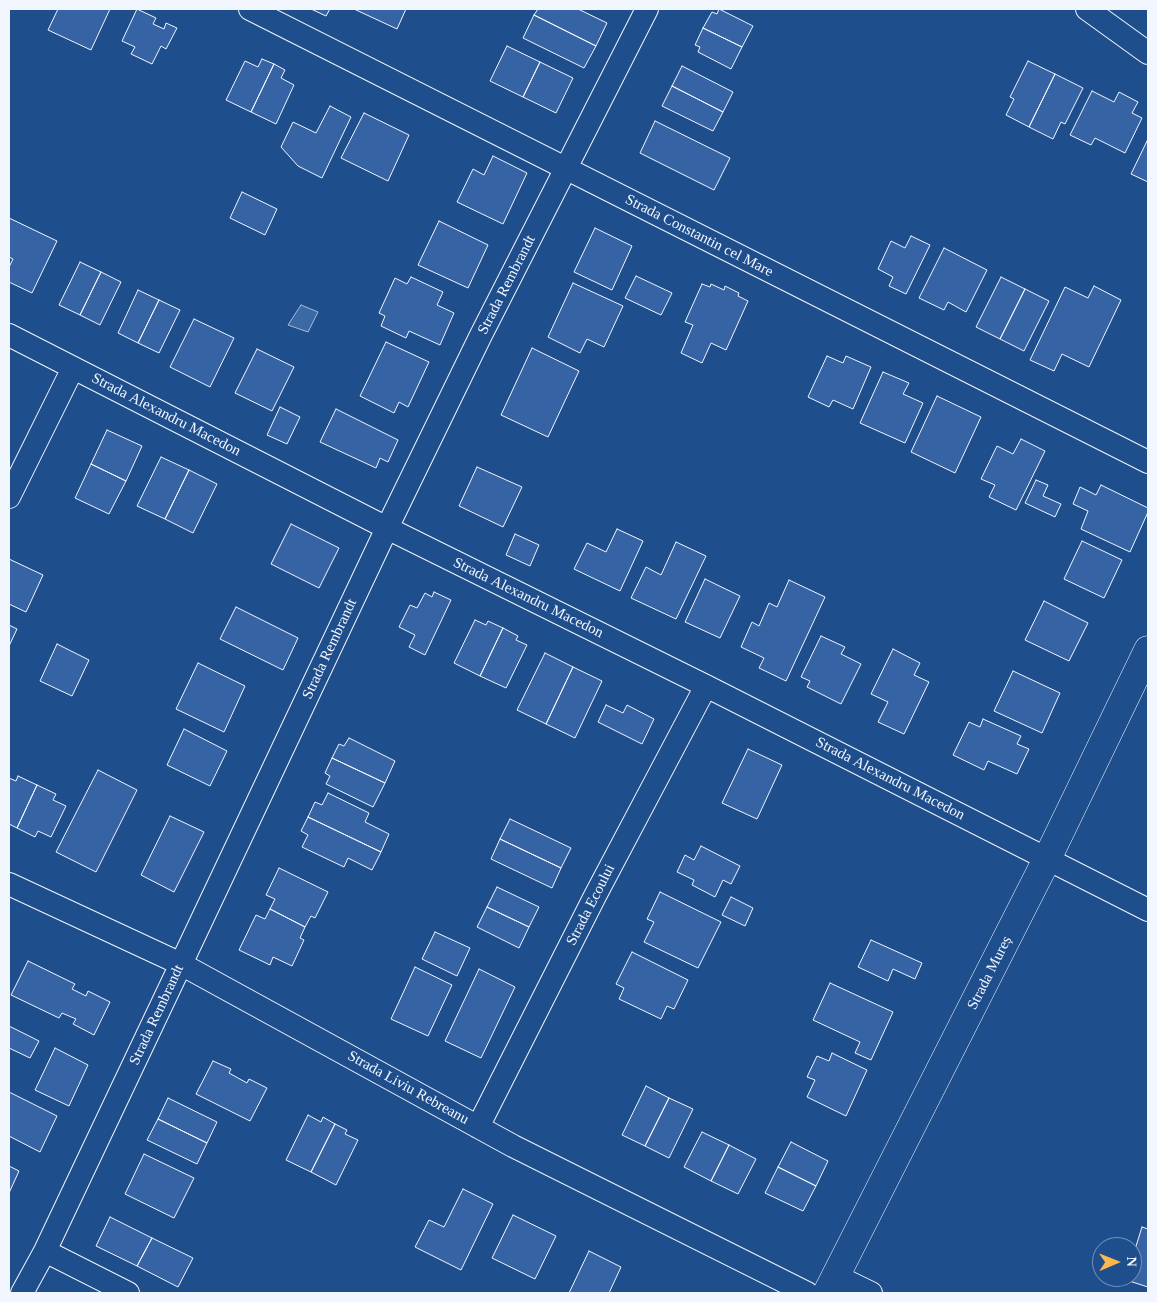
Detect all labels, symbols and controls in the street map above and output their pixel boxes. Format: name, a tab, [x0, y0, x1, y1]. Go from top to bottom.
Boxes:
street label: Strada Constantin cel Mare	[622, 191, 776, 281]
street label: Strada Rembrandt	[474, 232, 540, 338]
street label: Strada Alexandru Macedon	[88, 370, 244, 460]
street label: Strada Alexandru Macedon	[450, 554, 606, 642]
street label: Strada Rembrandt	[299, 596, 361, 702]
street label: Strada Alexandru Macedon	[812, 734, 968, 824]
street label: Strada Ecoului	[563, 861, 619, 949]
street label: Strada Mureș	[964, 933, 1016, 1013]
street label: Strada Rembrandt	[126, 962, 188, 1068]
street label: Strada Liviu Rebreanu	[344, 1047, 472, 1129]
north arrow	[1092, 1237, 1142, 1287]
text: N	[1124, 1257, 1139, 1267]

